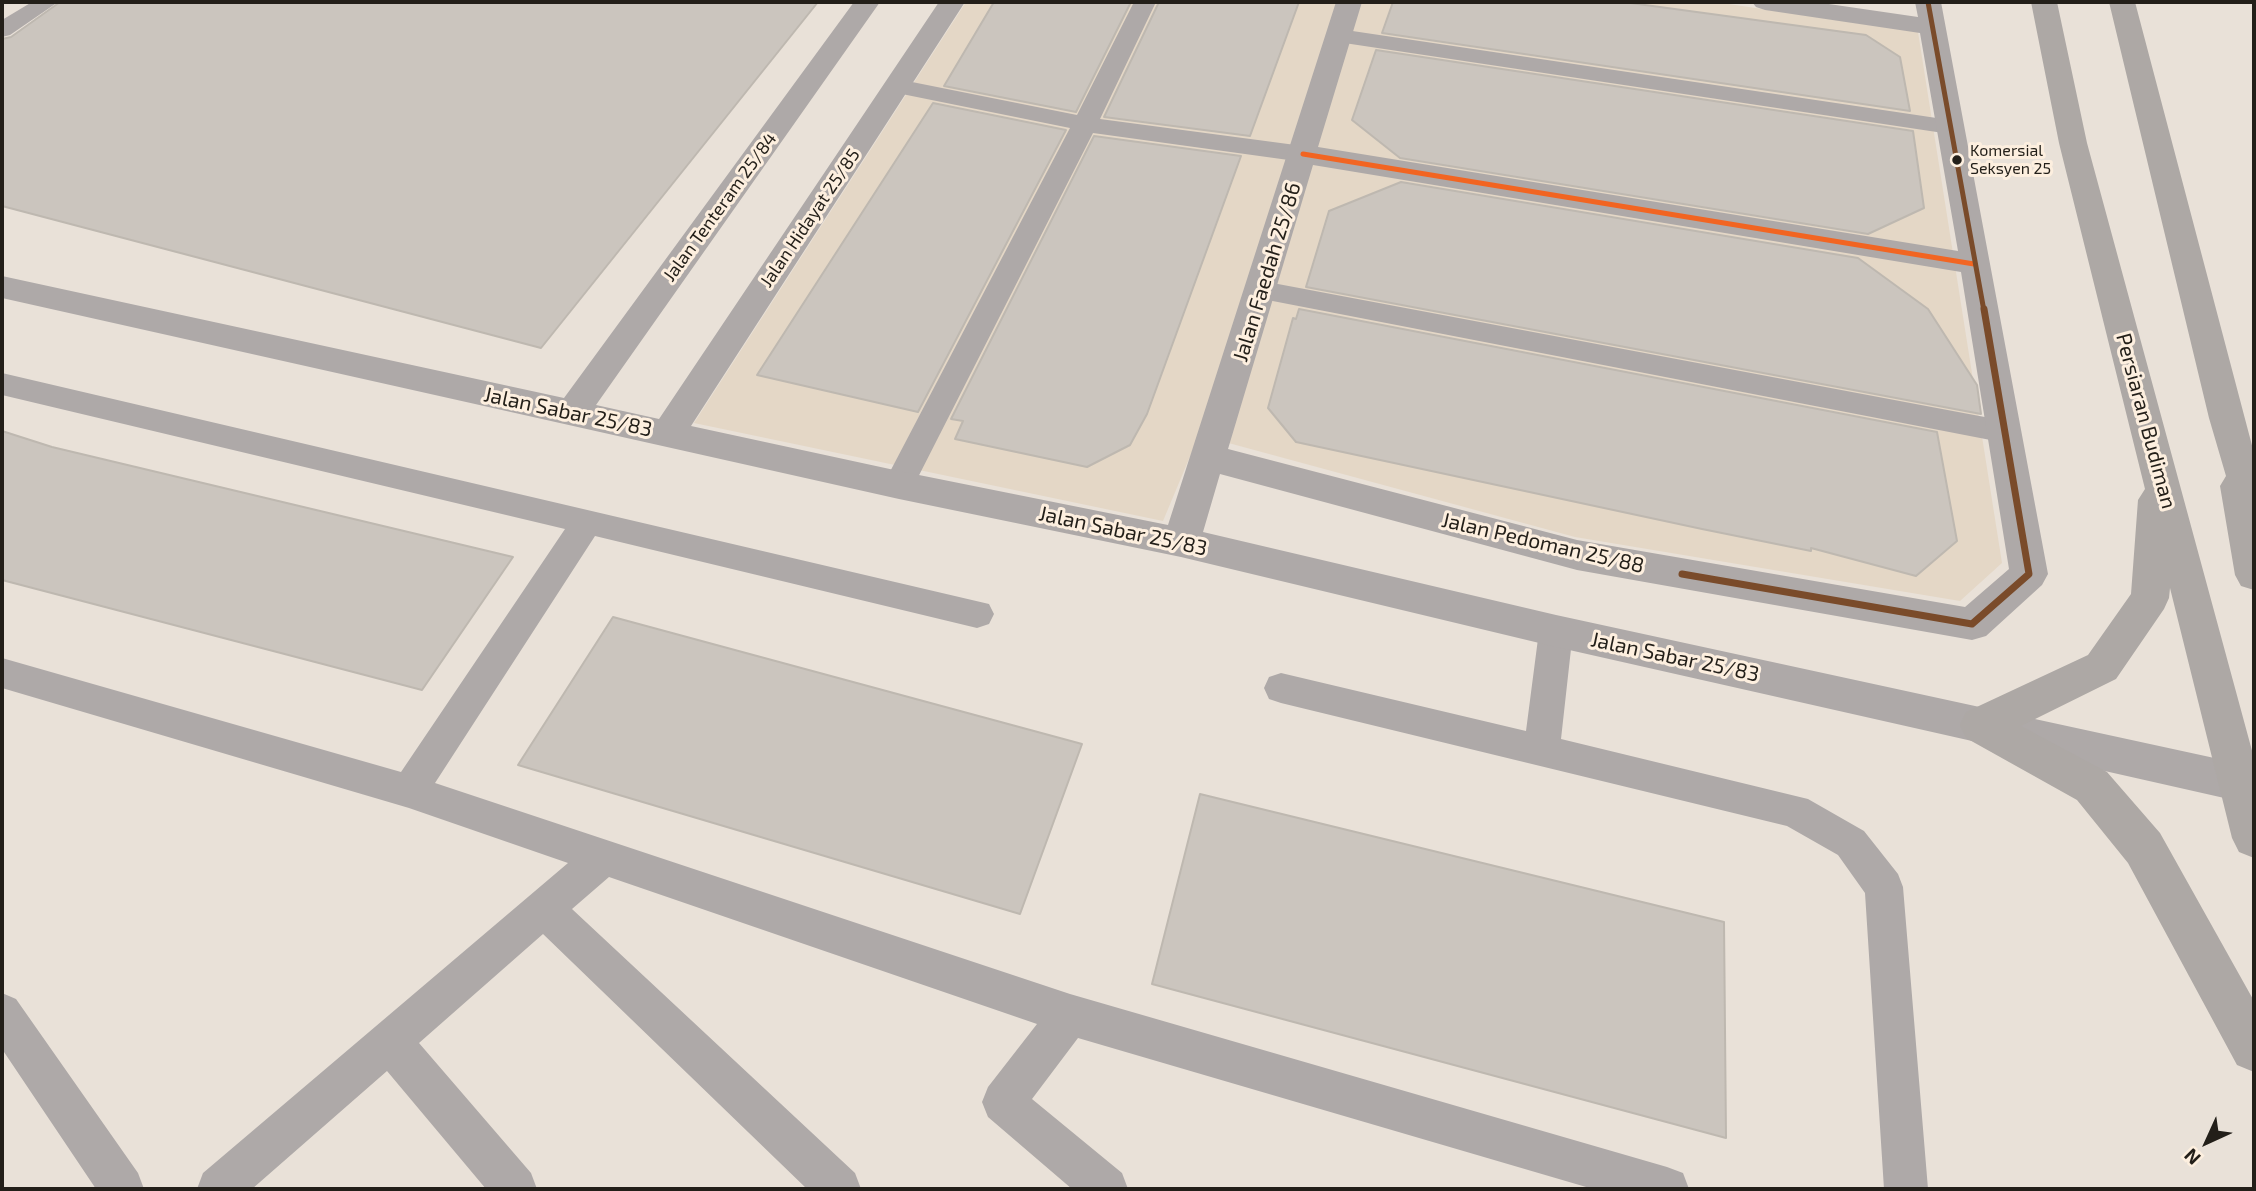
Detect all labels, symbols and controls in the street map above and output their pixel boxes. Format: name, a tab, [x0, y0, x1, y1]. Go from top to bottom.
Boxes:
street label: Jalan Tenteram 25/84	[659, 128, 781, 286]
place label: Komersial Seksyen 25	[1970, 141, 2051, 179]
street label: Jalan Hidayat 25/85	[756, 145, 864, 291]
marker: Komersial Seksyen 25	[1950, 153, 1964, 167]
street label: Jalan Faedah 25/86	[1228, 179, 1306, 365]
street label: Persiaran Budiman	[2110, 331, 2182, 511]
street label: Jalan Sabar 25/83	[481, 382, 655, 442]
street label: Jalan Sabar 25/83	[1036, 501, 1210, 561]
street label: Jalan Pedoman 25/88	[1439, 507, 1647, 579]
street label: Jalan Sabar 25/83	[1588, 627, 1762, 687]
north arrow	[2172, 1107, 2242, 1177]
text: N	[2179, 1144, 2205, 1170]

